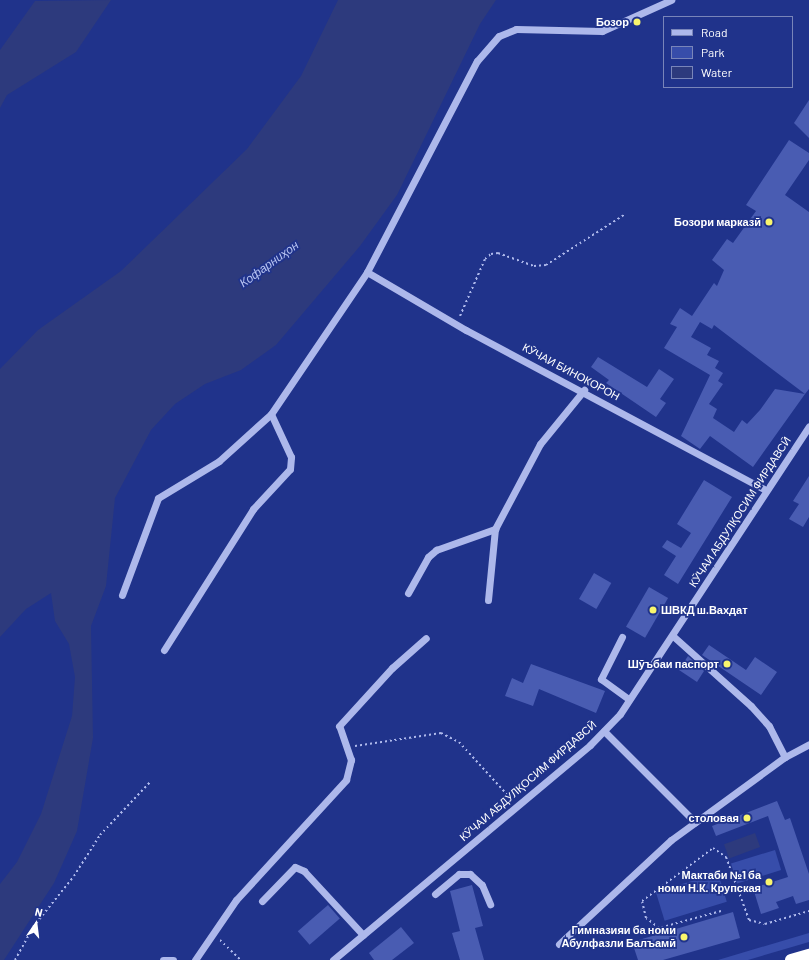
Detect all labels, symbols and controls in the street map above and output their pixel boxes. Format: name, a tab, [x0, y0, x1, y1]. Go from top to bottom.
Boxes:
place label: Бозор	[596, 15, 629, 29]
legend	[663, 16, 793, 88]
marker: Бозор	[632, 17, 642, 27]
text: Road	[701, 25, 728, 39]
text: Park	[701, 45, 725, 59]
text: Water	[701, 65, 732, 79]
place label: Бозори марказӣ	[674, 215, 761, 229]
marker: Бозори марказӣ	[764, 217, 774, 227]
water label: Кофарниҳон	[237, 238, 301, 290]
street label: КӮЧАИ БИНОКОРОН	[520, 341, 622, 403]
street label: КӮЧАИ АБДУЛҚОСИМ ФИРДАВСӢ	[686, 434, 794, 590]
place label: ШВКД ш.Вахдат	[661, 603, 748, 617]
marker: ШВКД ш.Вахдат	[648, 605, 658, 615]
place label: Шӯъбаи паспорт	[628, 657, 719, 671]
marker: Шӯъбаи паспорт	[722, 659, 732, 669]
street label: КӮЧАИ АБДУЛҚОСИМ ФИРДАВСӢ	[457, 718, 599, 844]
place label: столовая	[688, 811, 739, 825]
marker: столовая	[742, 813, 752, 823]
place label: Мактаби №1 ба номи Н.К. Крупская	[658, 869, 761, 895]
marker: Мактаби №1 ба номи Н.К. Крупская	[764, 877, 774, 887]
north arrow	[16, 904, 56, 944]
text: N	[34, 905, 44, 919]
place label: Гимназияи ба номи Абулфазли Балъамӣ	[561, 924, 676, 950]
marker: Гимназияи ба номи Абулфазли Балъамӣ	[679, 932, 689, 942]

